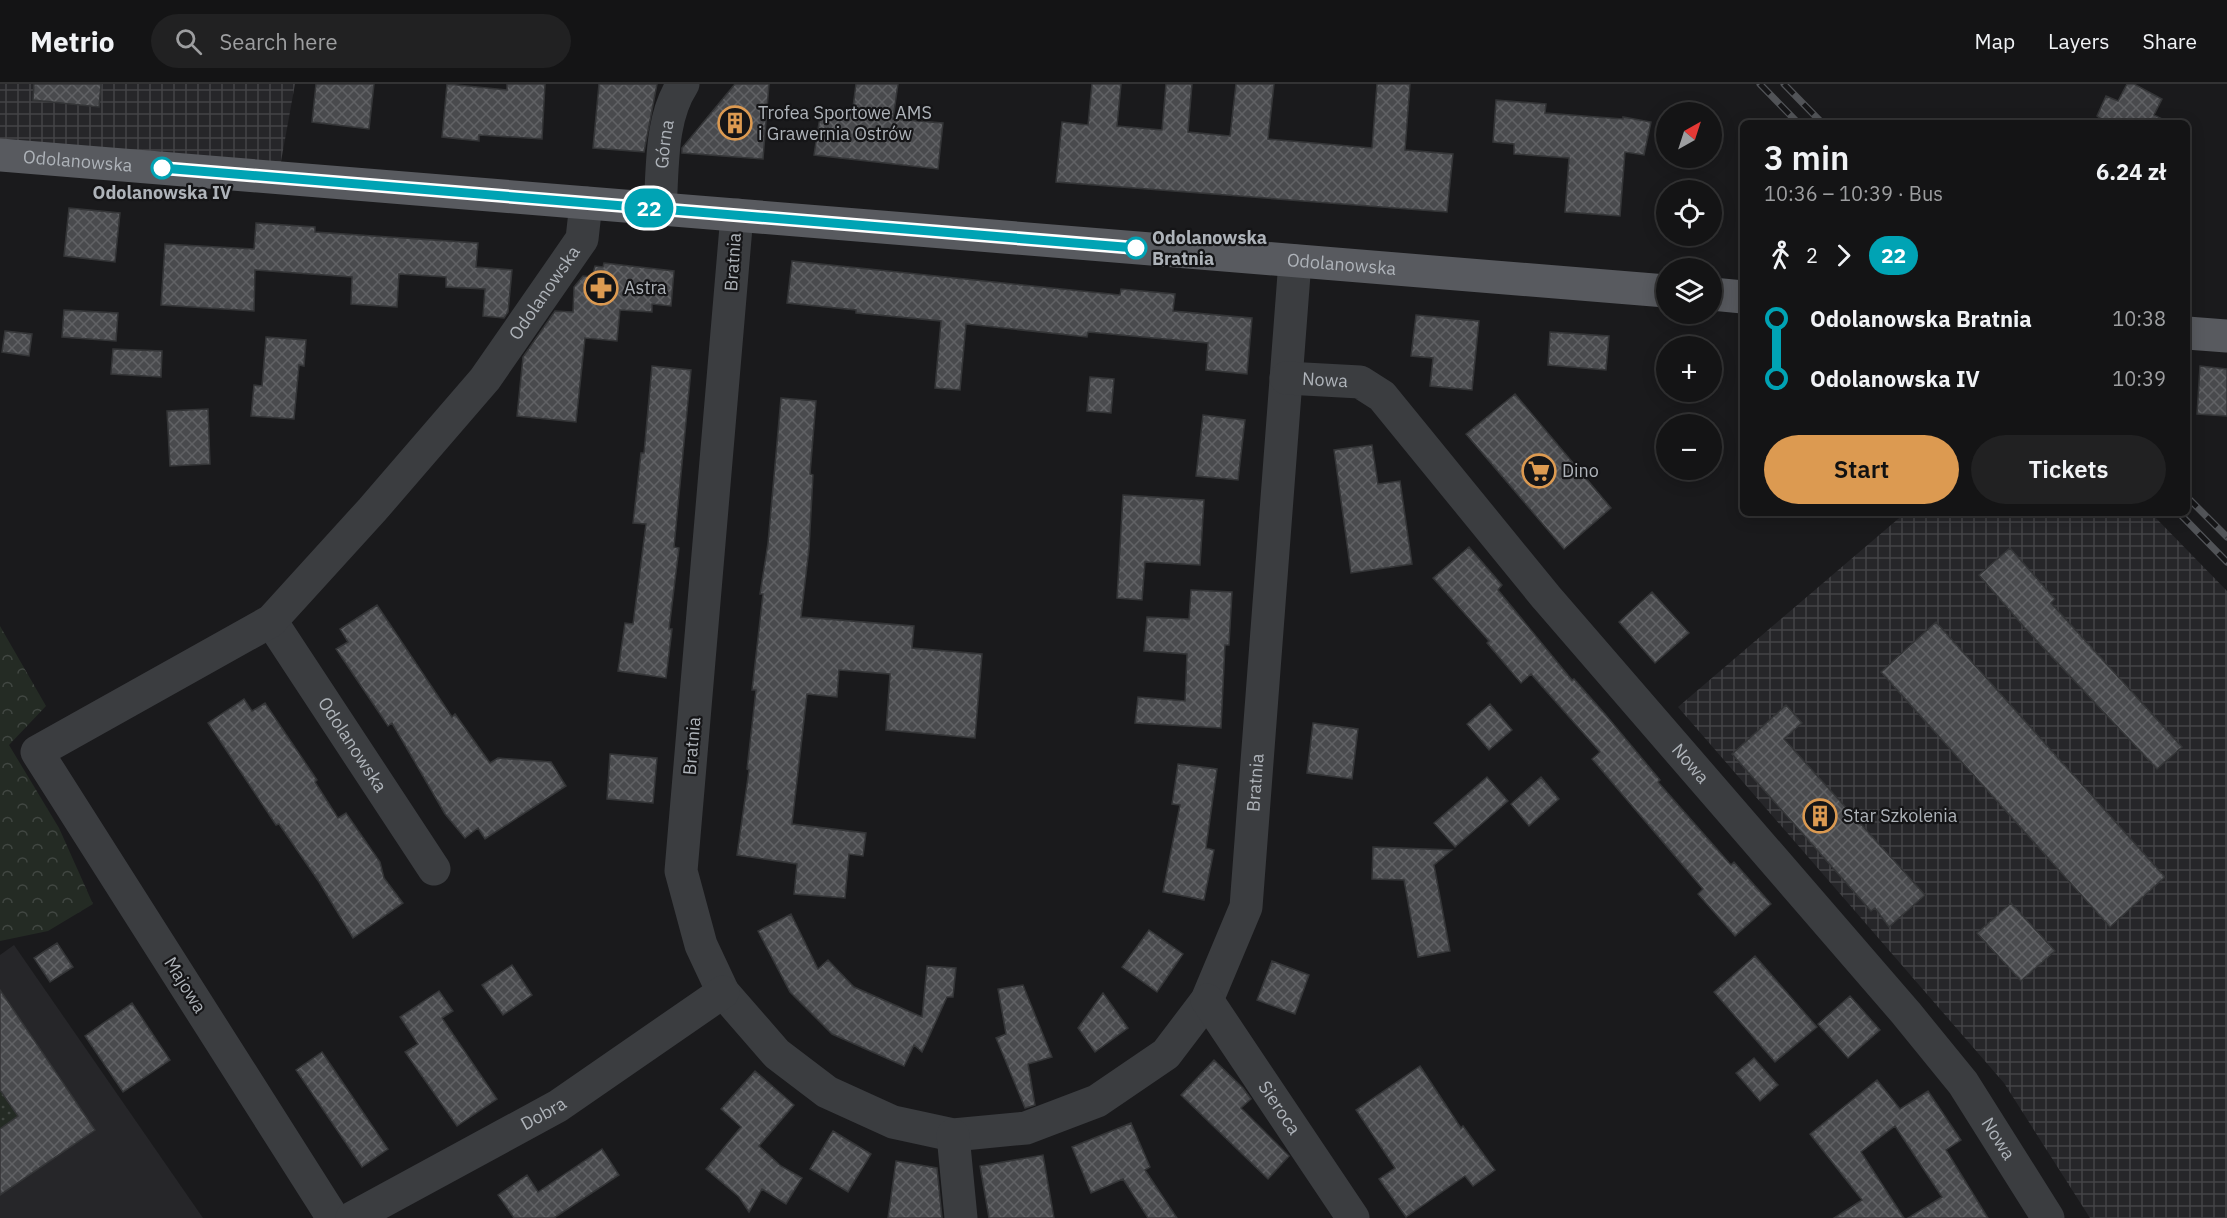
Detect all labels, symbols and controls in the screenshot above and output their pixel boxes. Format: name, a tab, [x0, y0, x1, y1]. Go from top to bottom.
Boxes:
search box	[151, 14, 571, 68]
text: Metrio	[30, 23, 115, 60]
icon: search	[172, 25, 205, 58]
text: Search here	[220, 27, 337, 56]
text: Map	[1975, 27, 2015, 55]
text: Layers	[2048, 27, 2110, 55]
text: Share	[2143, 27, 2197, 55]
place label: Trofea Sportowe AMS i Grawernia Ostrów	[758, 101, 932, 145]
north arrow	[1656, 102, 1722, 168]
map controls	[1656, 102, 1722, 480]
building icon: Trofea Sportowe AMS i Grawernia Ostrów	[717, 105, 753, 141]
street label: Górna	[650, 117, 679, 169]
text: 3 min	[1764, 136, 1849, 179]
street label: Odolanowska	[22, 145, 134, 177]
marker: Odolanowska IV	[151, 157, 173, 179]
text: 6.24 zł	[2096, 157, 2166, 186]
button: locate	[1656, 180, 1722, 246]
text: 10:36 – 10:39 · Bus	[1764, 180, 1943, 207]
place label: Odolanowska IV	[93, 181, 232, 204]
line badge: 22	[622, 188, 676, 228]
text: 22	[636, 194, 662, 222]
place label: Odolanowska Bratnia	[1152, 226, 1267, 270]
street label: Bratnia	[719, 232, 746, 292]
marker: Odolanowska Bratnia	[1125, 237, 1147, 259]
icon: walk	[1764, 239, 1797, 272]
icon: forward	[1827, 239, 1860, 272]
street label: Odolanowska	[504, 241, 585, 344]
text: 22	[1881, 241, 1906, 269]
text: 2	[1806, 242, 1818, 269]
street label: Odolanowska	[1286, 248, 1398, 280]
button: layers	[1656, 258, 1722, 324]
pharmacy icon: Astra	[583, 270, 619, 306]
place label: Astra	[624, 276, 667, 299]
text: Odolanowska Bratnia	[1810, 304, 2032, 333]
text: 10:38	[2112, 305, 2166, 332]
button: +	[1656, 336, 1722, 402]
text: Odolanowska IV	[1810, 364, 1980, 393]
text: 10:39	[2112, 365, 2166, 392]
street label: Nowa	[1301, 367, 1349, 392]
button: −	[1656, 414, 1722, 480]
button: Start	[1764, 435, 1959, 504]
button: Tickets	[1971, 435, 2166, 504]
supermarket icon: Dino	[1521, 453, 1557, 489]
place label: Dino	[1562, 459, 1599, 482]
street label: Odolanowska	[313, 692, 393, 797]
street label: Bratnia	[677, 715, 706, 776]
street label: Nowa	[1667, 738, 1715, 789]
street label: Bratnia	[1241, 752, 1269, 813]
building icon: Star Szkolenia	[1802, 798, 1838, 834]
place label: Star Szkolenia	[1843, 804, 1958, 827]
street label: Majowa	[159, 952, 212, 1017]
street label: Sieroca	[1253, 1076, 1306, 1139]
street label: Dobra	[516, 1091, 571, 1135]
street label: Nowa	[1977, 1113, 2021, 1164]

